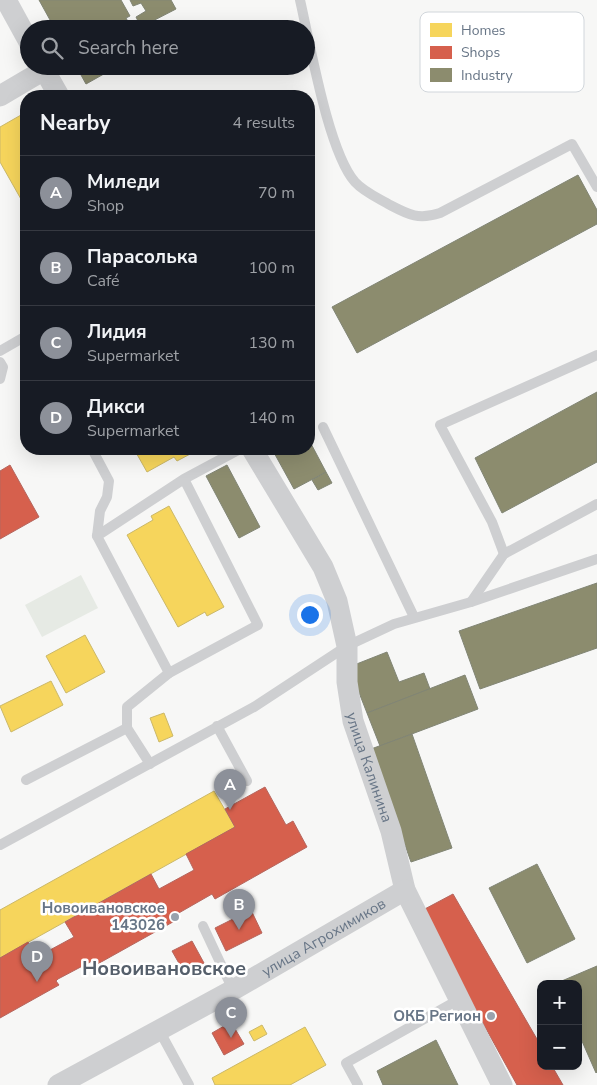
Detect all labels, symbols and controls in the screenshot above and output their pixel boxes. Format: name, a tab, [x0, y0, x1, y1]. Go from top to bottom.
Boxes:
legend	[420, 12, 584, 92]
search box	[20, 20, 315, 75]
text: Homes	[461, 21, 506, 40]
icon: search	[38, 34, 66, 62]
text: Search here	[78, 35, 179, 61]
text: Shops	[461, 43, 501, 62]
text: Industry	[461, 66, 514, 85]
text: Nearby	[40, 109, 110, 137]
text: 4 results	[233, 112, 295, 134]
text: Миледи	[87, 169, 160, 195]
text: A	[50, 182, 62, 204]
text: 70 m	[258, 182, 295, 204]
text: Shop	[87, 195, 124, 217]
text: Парасолька	[87, 244, 198, 270]
text: B	[50, 257, 62, 279]
text: 100 m	[248, 257, 295, 279]
text: Café	[87, 270, 120, 292]
text: Лидия	[87, 319, 147, 345]
text: C	[51, 332, 61, 354]
text: 130 m	[248, 332, 295, 354]
text: Supermarket	[87, 345, 179, 367]
text: Дикси	[87, 394, 145, 420]
text: D	[50, 407, 62, 429]
text: 140 m	[248, 407, 295, 429]
text: Supermarket	[87, 420, 179, 442]
your location	[297, 602, 323, 628]
street label: улица Калинина	[342, 711, 397, 825]
pin: A	[214, 769, 246, 810]
pin: B	[223, 889, 255, 930]
street label: улица Агрохимиков	[258, 893, 389, 981]
place label: Новоивановское 143026	[42, 898, 165, 935]
marker: Новоивановское 143026	[169, 911, 181, 923]
pin: D	[21, 941, 53, 982]
district label: Новоивановское	[82, 955, 246, 982]
map controls	[537, 980, 582, 1070]
button: +	[537, 980, 582, 1025]
pin: C	[215, 997, 247, 1038]
place label: ОКБ Регион	[393, 1006, 481, 1026]
marker: ОКБ Регион	[485, 1010, 497, 1022]
button: −	[537, 1025, 582, 1070]

